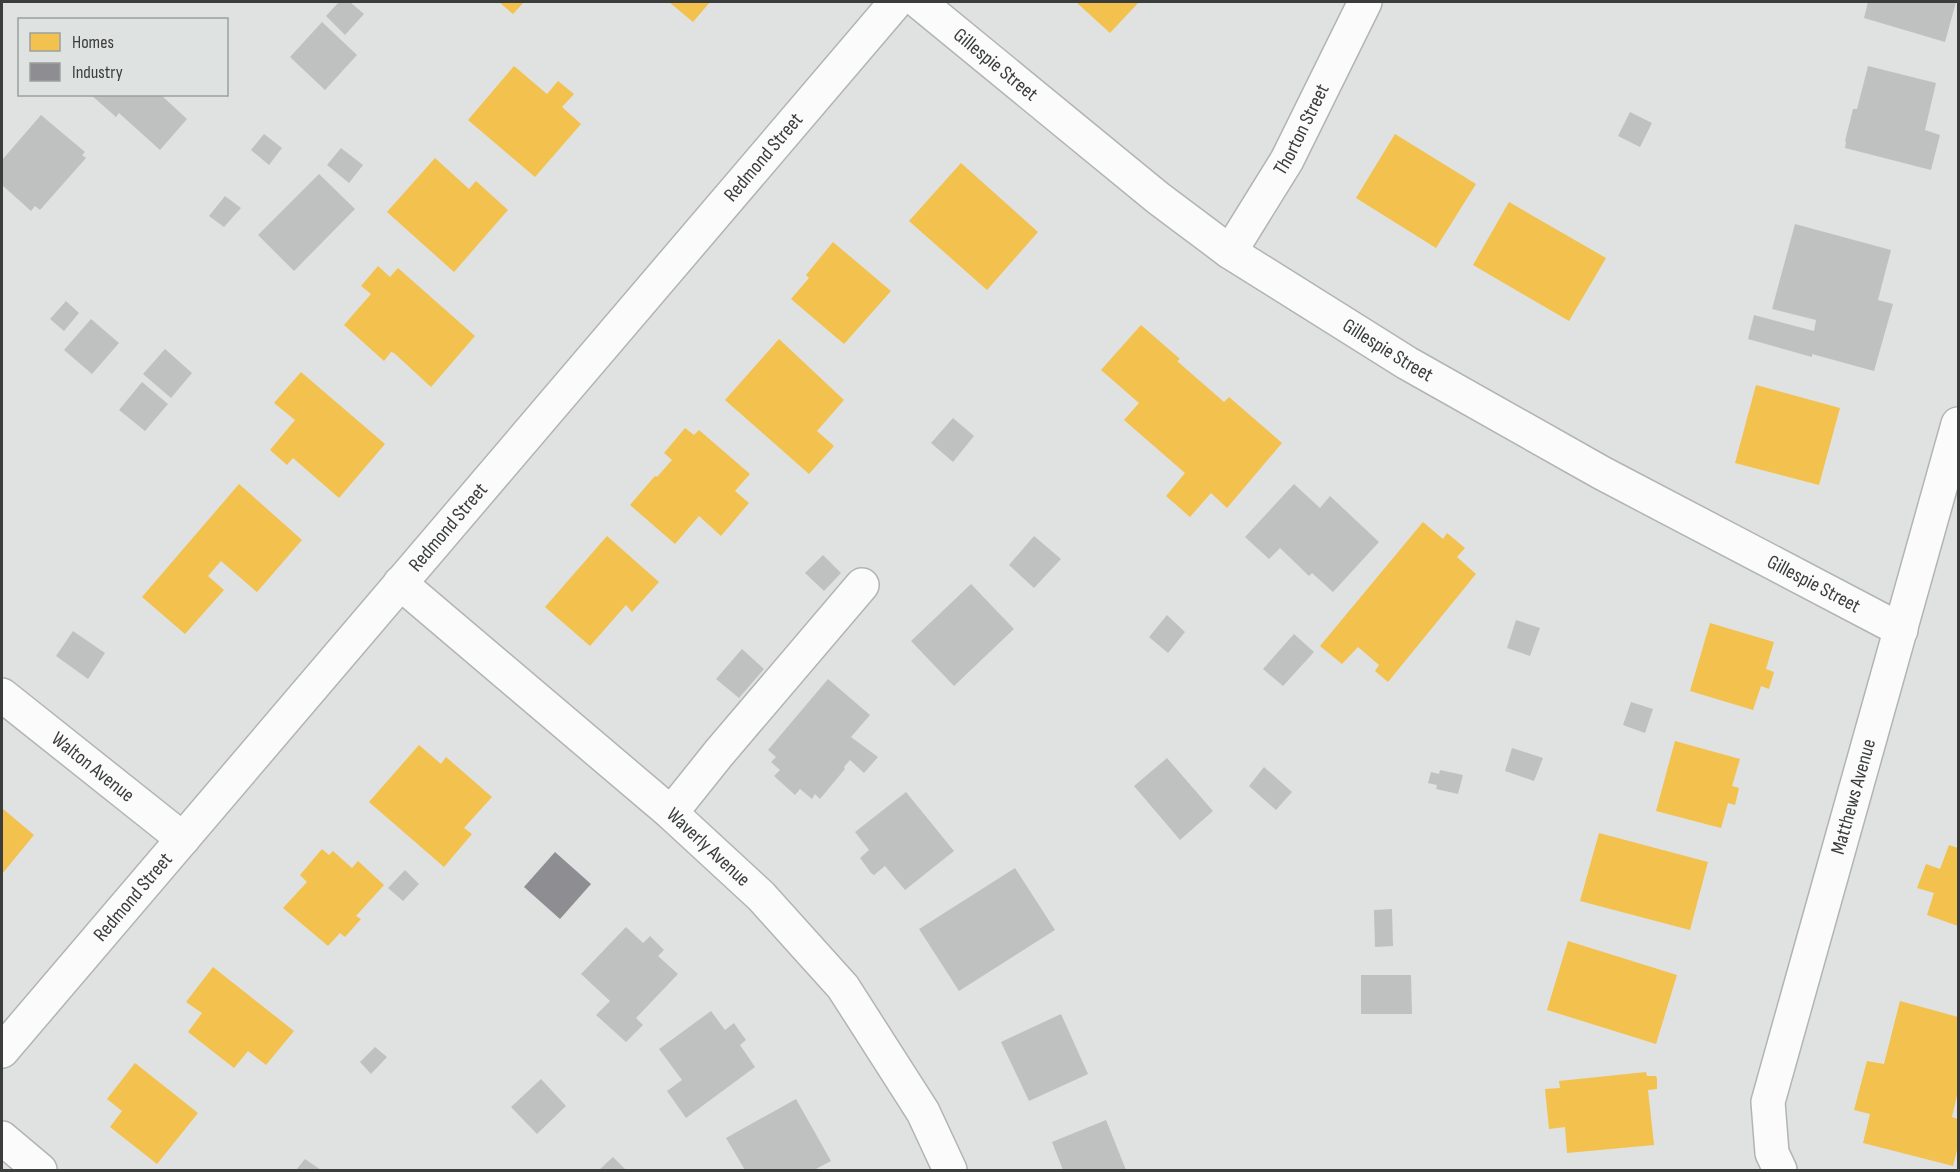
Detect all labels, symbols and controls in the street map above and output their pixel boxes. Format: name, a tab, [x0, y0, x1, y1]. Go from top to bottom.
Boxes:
legend	[18, 18, 228, 96]
street label: Gillespie Street	[949, 23, 1043, 106]
text: Homes	[72, 32, 114, 53]
text: Industry	[72, 62, 123, 83]
street label: Thorton Street	[1269, 80, 1335, 180]
street label: Redmond Street	[719, 108, 808, 207]
street label: Gillespie Street	[1338, 314, 1437, 387]
street label: Redmond Street	[404, 478, 493, 577]
street label: Gillespie Street	[1763, 550, 1864, 618]
street label: Walton Avenue	[47, 727, 139, 807]
street label: Matthews Avenue	[1826, 736, 1881, 857]
street label: Waverly Avenue	[661, 803, 755, 892]
street label: Redmond Street	[89, 848, 177, 946]

